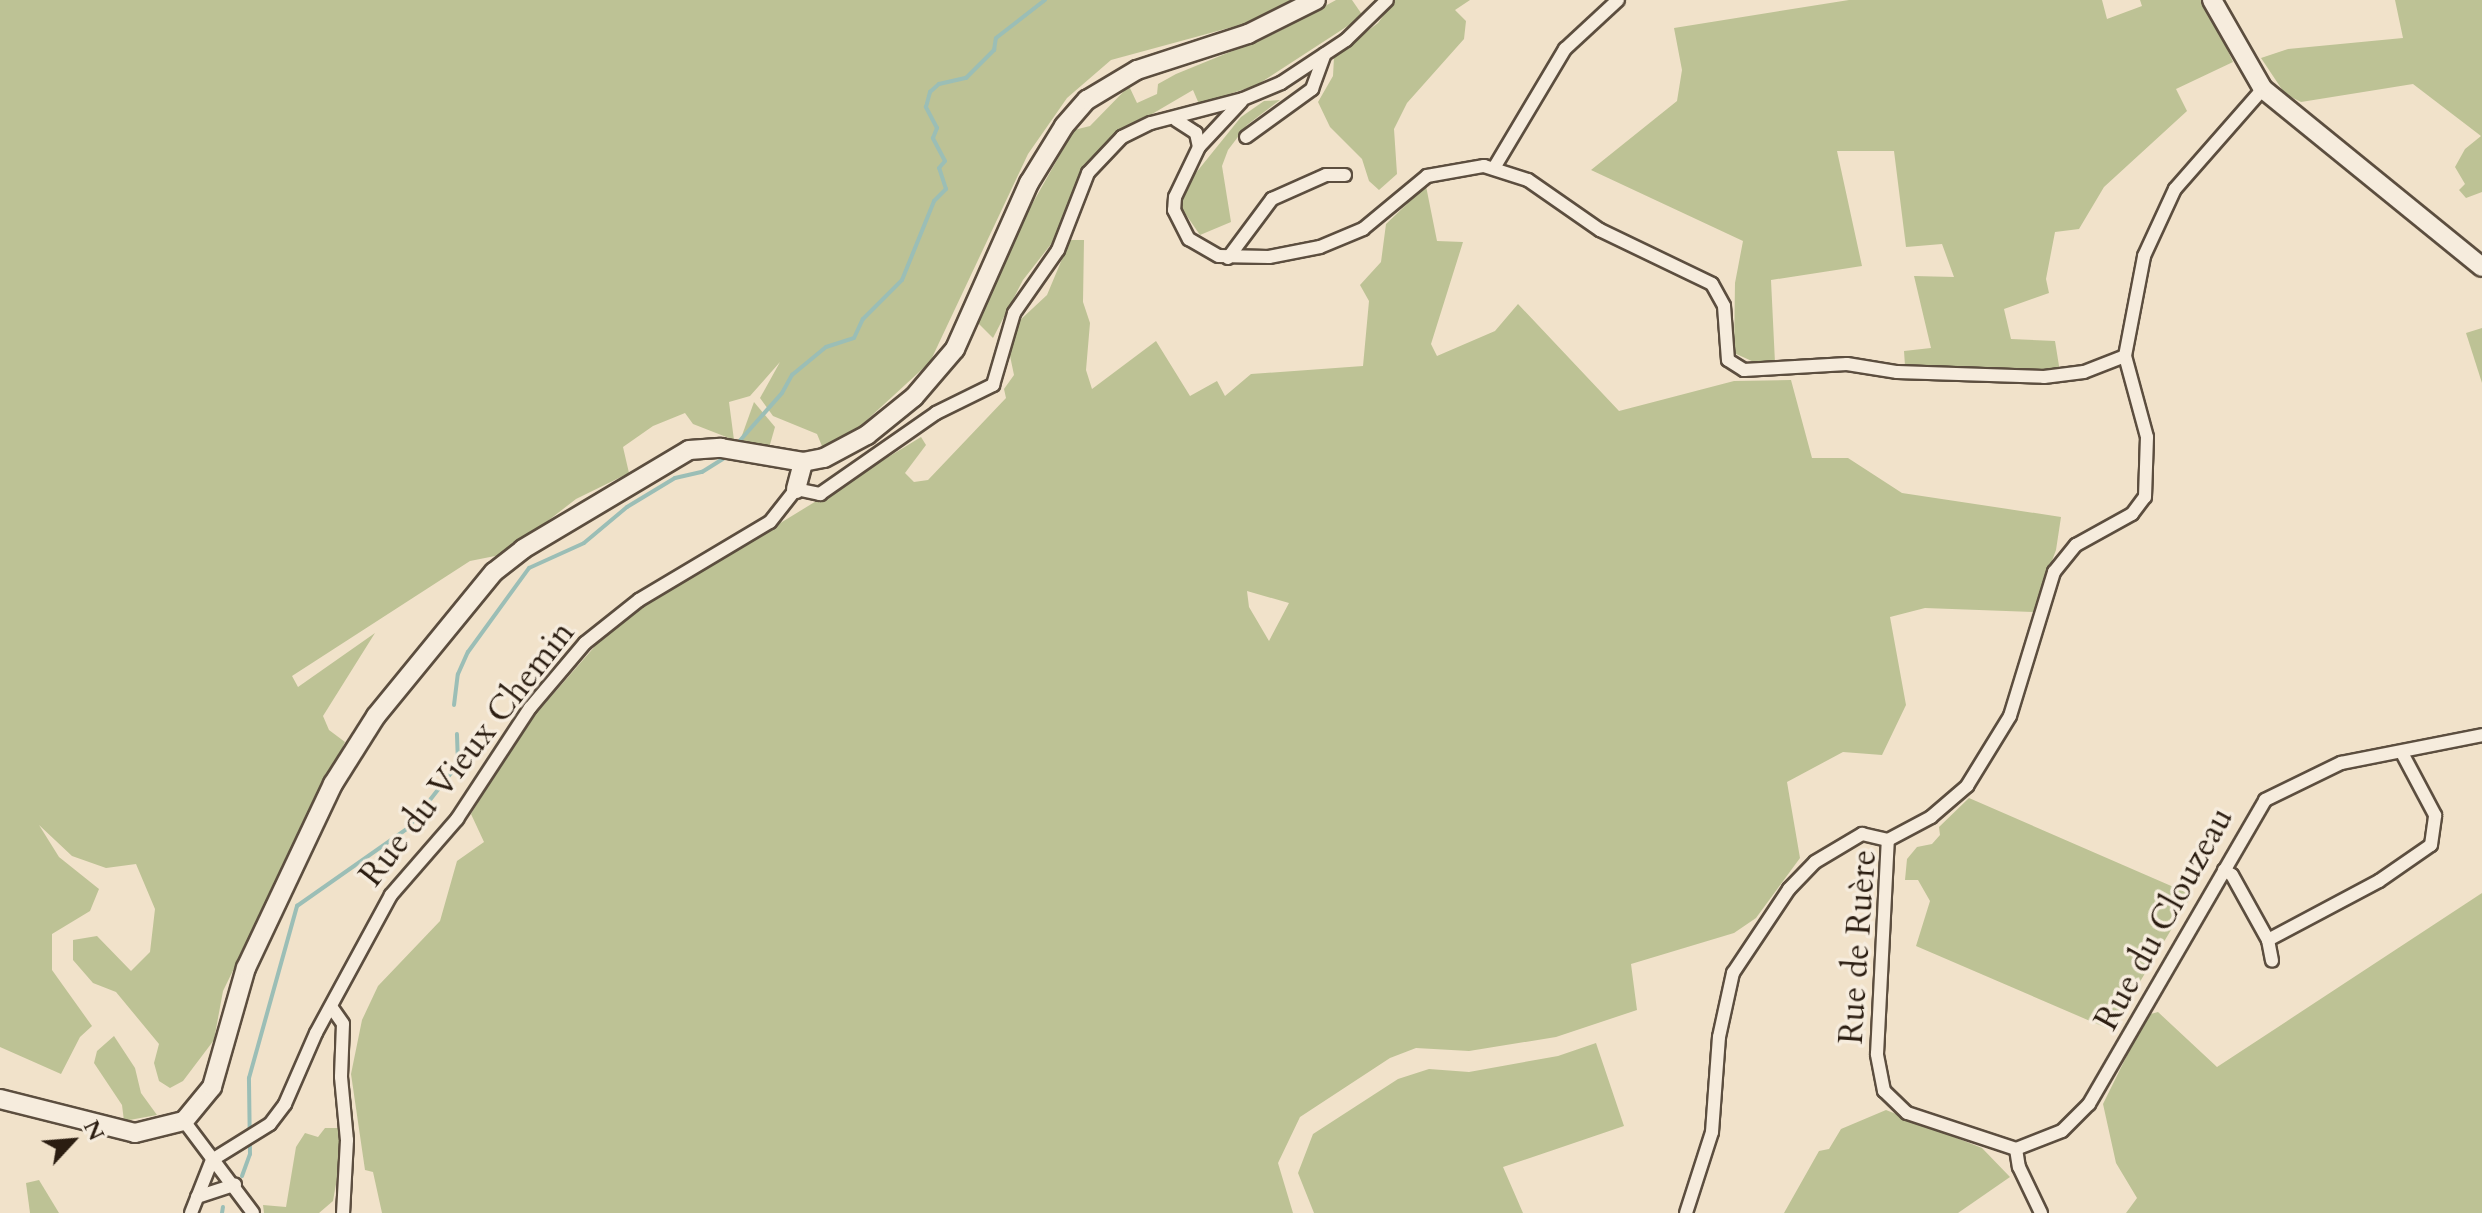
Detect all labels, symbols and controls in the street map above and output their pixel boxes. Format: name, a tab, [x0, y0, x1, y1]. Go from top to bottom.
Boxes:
street label: Rue du Vieux Chemin	[351, 613, 583, 895]
street label: Rue du Clouzeau	[2086, 801, 2242, 1037]
street label: Rue de Ruère	[1831, 848, 1885, 1046]
north arrow	[32, 1101, 112, 1181]
text: N	[76, 1115, 111, 1146]

